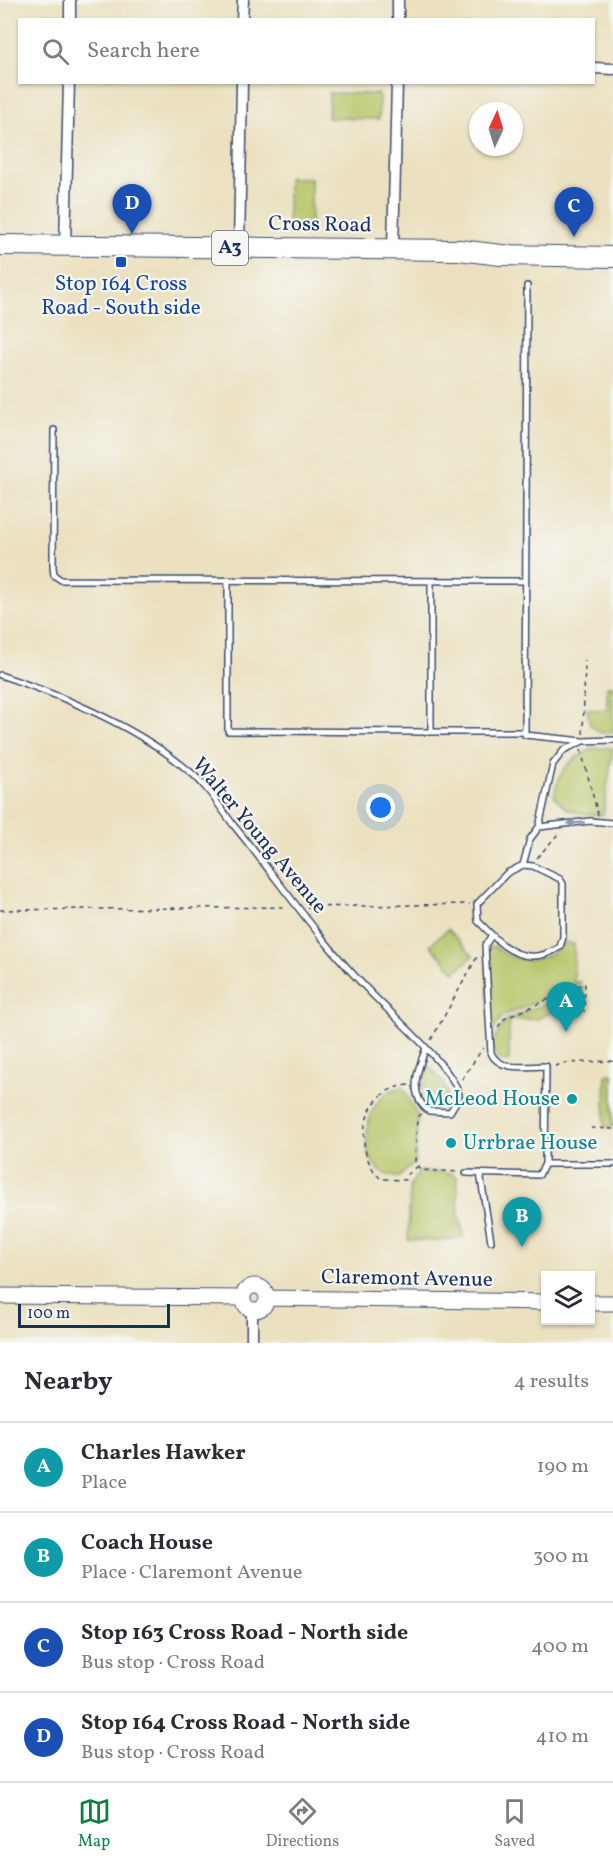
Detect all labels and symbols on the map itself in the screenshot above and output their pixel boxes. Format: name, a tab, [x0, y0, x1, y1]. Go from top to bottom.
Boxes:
north arrow	[469, 102, 523, 156]
pin: D	[112, 184, 152, 234]
pin: C	[554, 188, 594, 237]
street label: Cross Road	[268, 210, 372, 240]
road number: A3	[212, 231, 248, 265]
marker: Stop 164 Cross Road - South side	[114, 255, 128, 269]
place label: Stop 164 Cross Road - South side	[41, 270, 201, 323]
street label: Walter Young Avenue	[185, 751, 333, 921]
your location	[366, 793, 395, 822]
one-way arrow	[566, 818, 585, 828]
pin: A	[546, 982, 586, 1032]
place label: McLeod House	[425, 1085, 560, 1114]
marker: McLeod House	[565, 1092, 579, 1106]
place label: Urrbrae House	[463, 1129, 597, 1158]
marker: Urrbrae House	[444, 1136, 458, 1150]
pin: B	[502, 1198, 542, 1247]
street label: Claremont Avenue	[321, 1263, 493, 1295]
scale bar	[18, 1301, 170, 1328]

